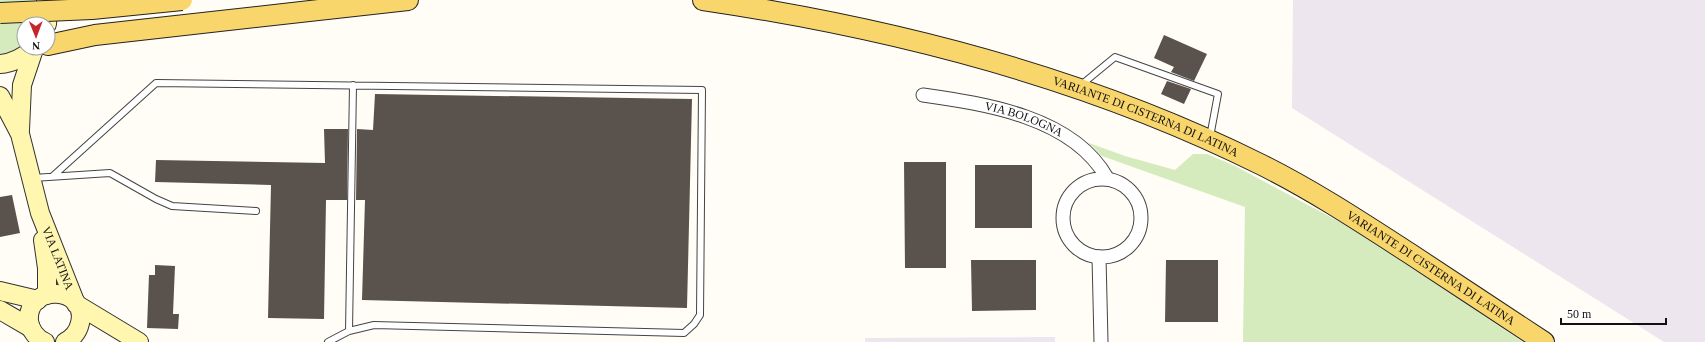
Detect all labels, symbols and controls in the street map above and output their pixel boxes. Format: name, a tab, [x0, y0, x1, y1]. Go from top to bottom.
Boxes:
north arrow	[16, 16, 56, 56]
text: N	[32, 40, 40, 52]
street label: VARIANTE DI CISTERNA DI LATINA	[1051, 74, 1241, 160]
street label: VIA BOLOGNA	[983, 99, 1066, 140]
street label: VARIANTE DI CISTERNA DI LATINA	[1344, 208, 1518, 328]
street label: VIA LATINA	[39, 224, 77, 292]
scale bar	[1561, 300, 1666, 326]
text: 50 m	[1567, 307, 1592, 321]

